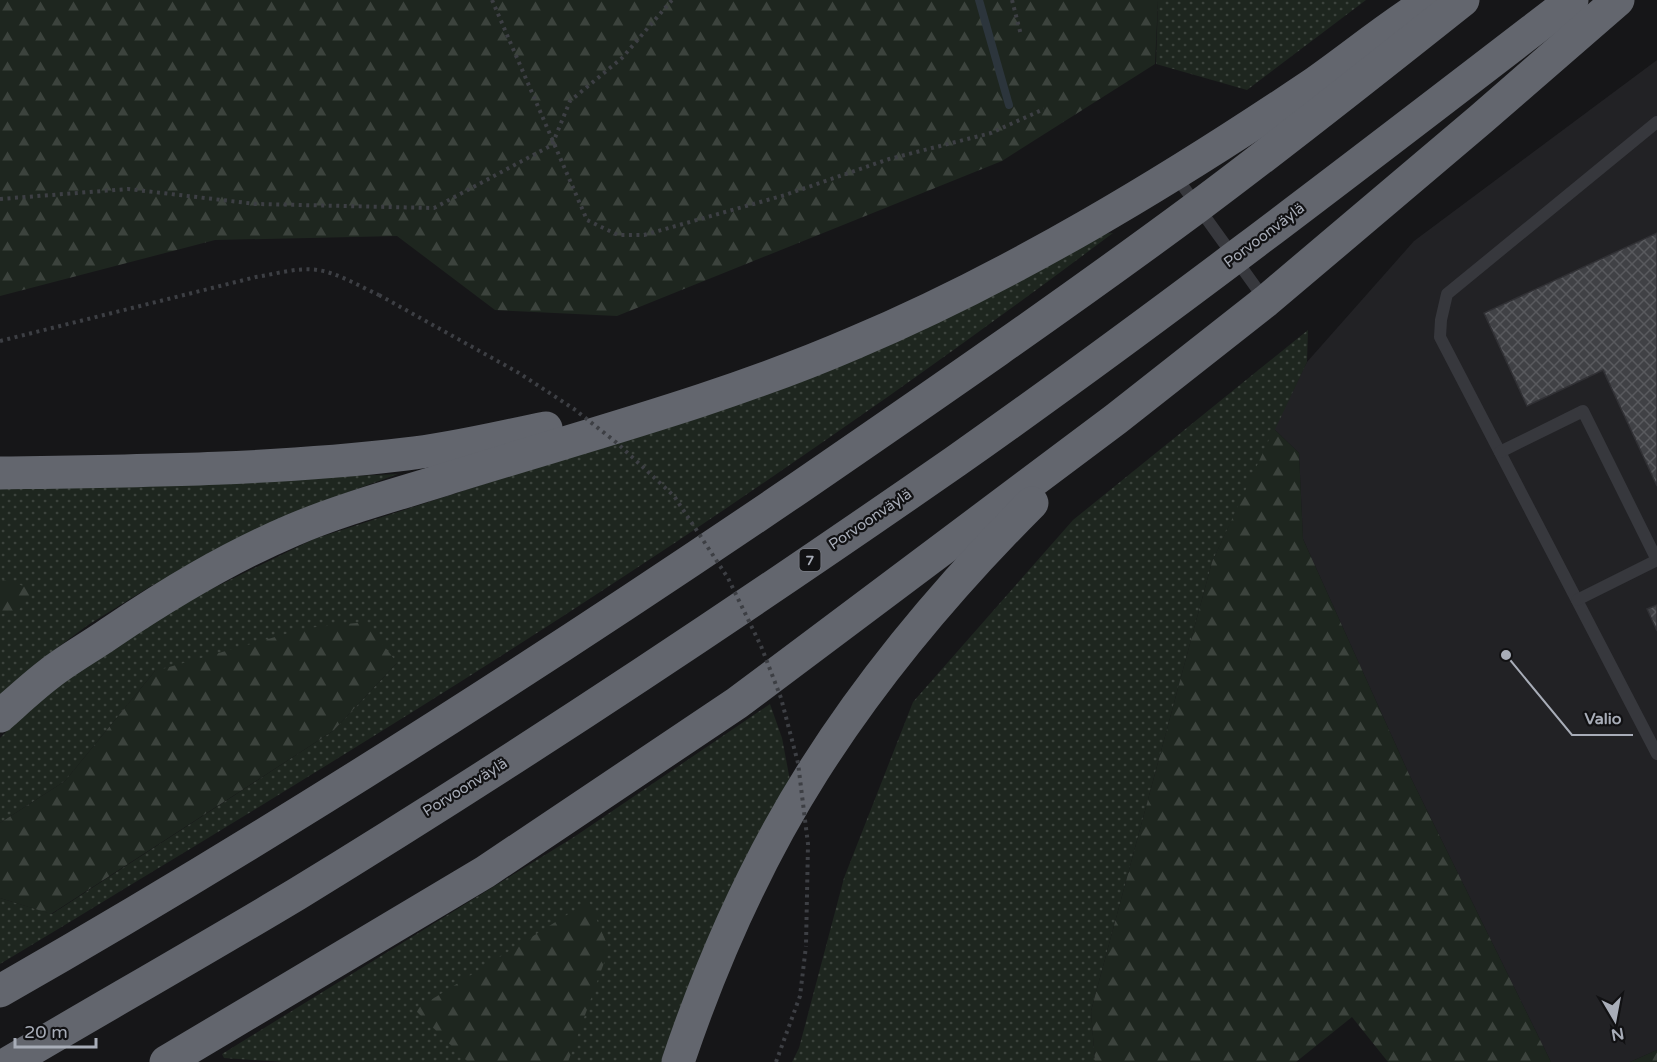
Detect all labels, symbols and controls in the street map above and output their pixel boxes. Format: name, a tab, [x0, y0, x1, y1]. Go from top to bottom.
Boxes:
street label: Porvoonväylä	[1220, 199, 1308, 271]
street label: Porvoonväylä	[825, 485, 915, 553]
road number: 7	[800, 549, 820, 571]
callout: Valio	[1572, 701, 1633, 735]
text: Valio	[1585, 709, 1622, 729]
street label: Porvoonväylä	[419, 754, 511, 820]
north arrow	[1585, 990, 1645, 1050]
scale bar	[15, 1011, 96, 1049]
text: 20 m	[24, 1021, 68, 1043]
text: N	[1609, 1023, 1625, 1045]

